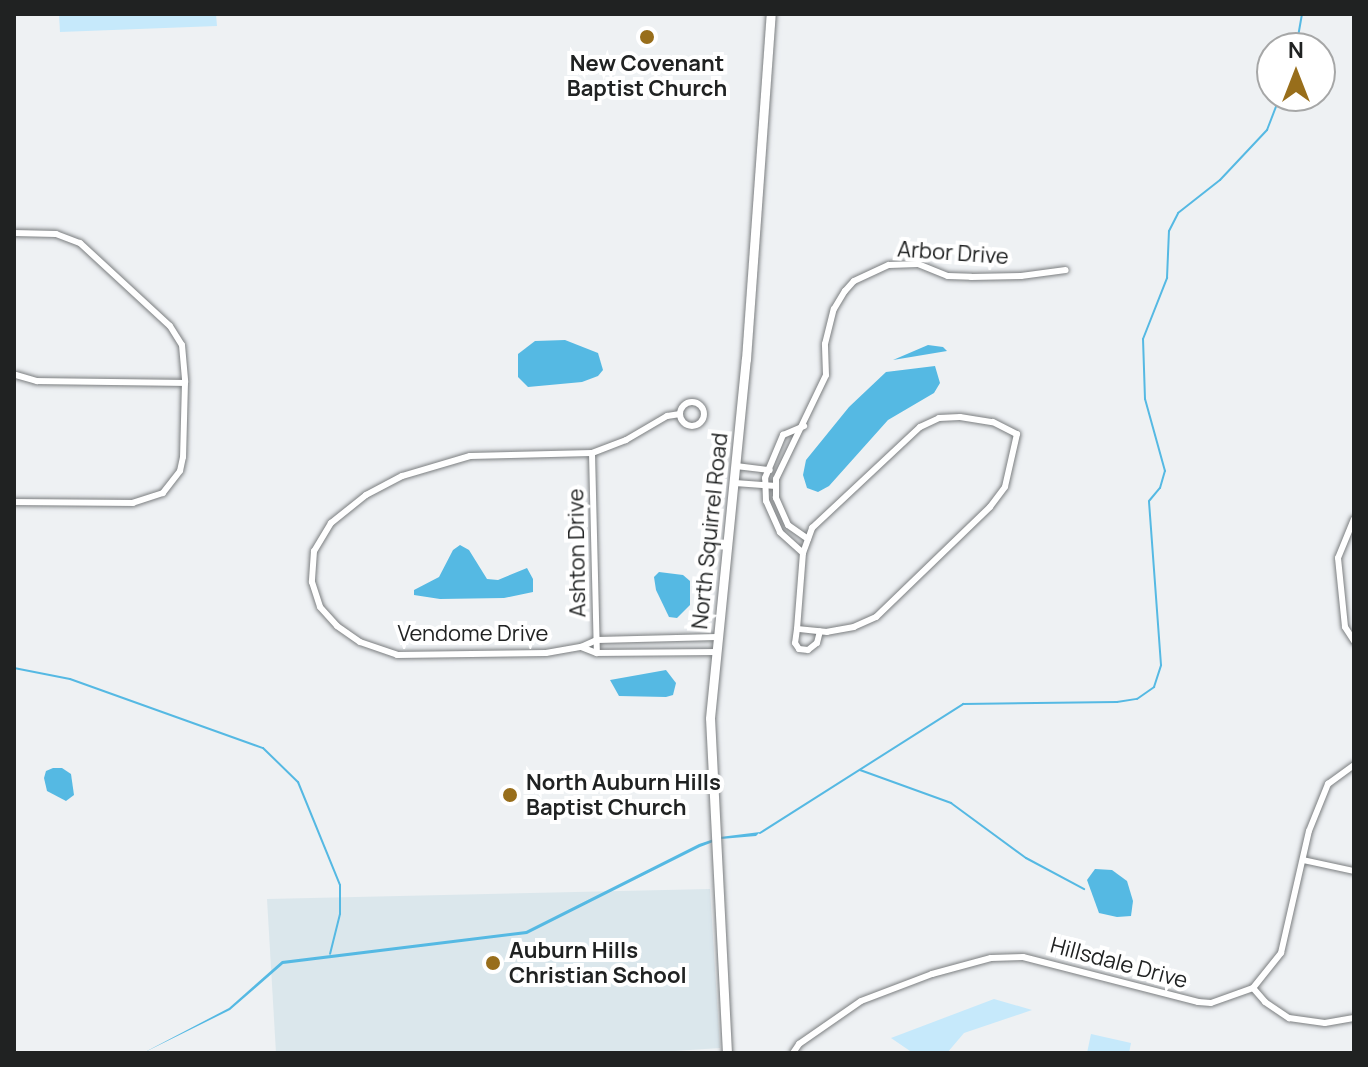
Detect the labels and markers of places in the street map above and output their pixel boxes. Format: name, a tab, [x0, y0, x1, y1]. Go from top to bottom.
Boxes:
marker: New Covenant Baptist Church	[638, 28, 656, 46]
place label: New Covenant Baptist Church	[567, 50, 727, 102]
place label: North Auburn Hills Baptist Church	[526, 769, 721, 820]
marker: North Auburn Hills Baptist Church	[501, 786, 519, 804]
place label: Auburn Hills Christian School	[509, 937, 687, 988]
marker: Auburn Hills Christian School	[484, 954, 502, 972]

